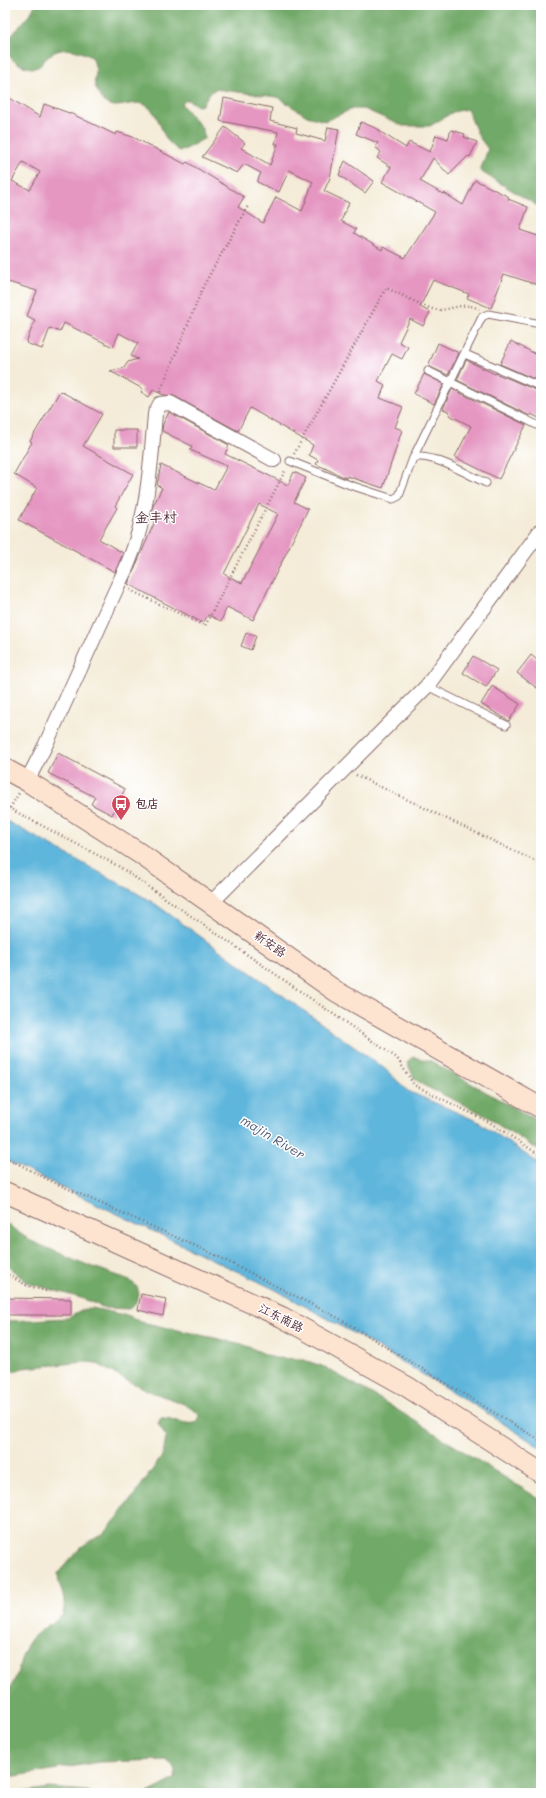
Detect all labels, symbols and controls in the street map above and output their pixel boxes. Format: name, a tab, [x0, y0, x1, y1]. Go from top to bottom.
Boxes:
district label: 金丰村	[135, 507, 177, 526]
bus stop icon: 包店	[110, 793, 132, 821]
place label: 包店	[135, 795, 159, 811]
street label: 新安路	[251, 926, 290, 960]
water label: majin River	[238, 1111, 309, 1163]
street label: 江东南路	[256, 1299, 306, 1335]

